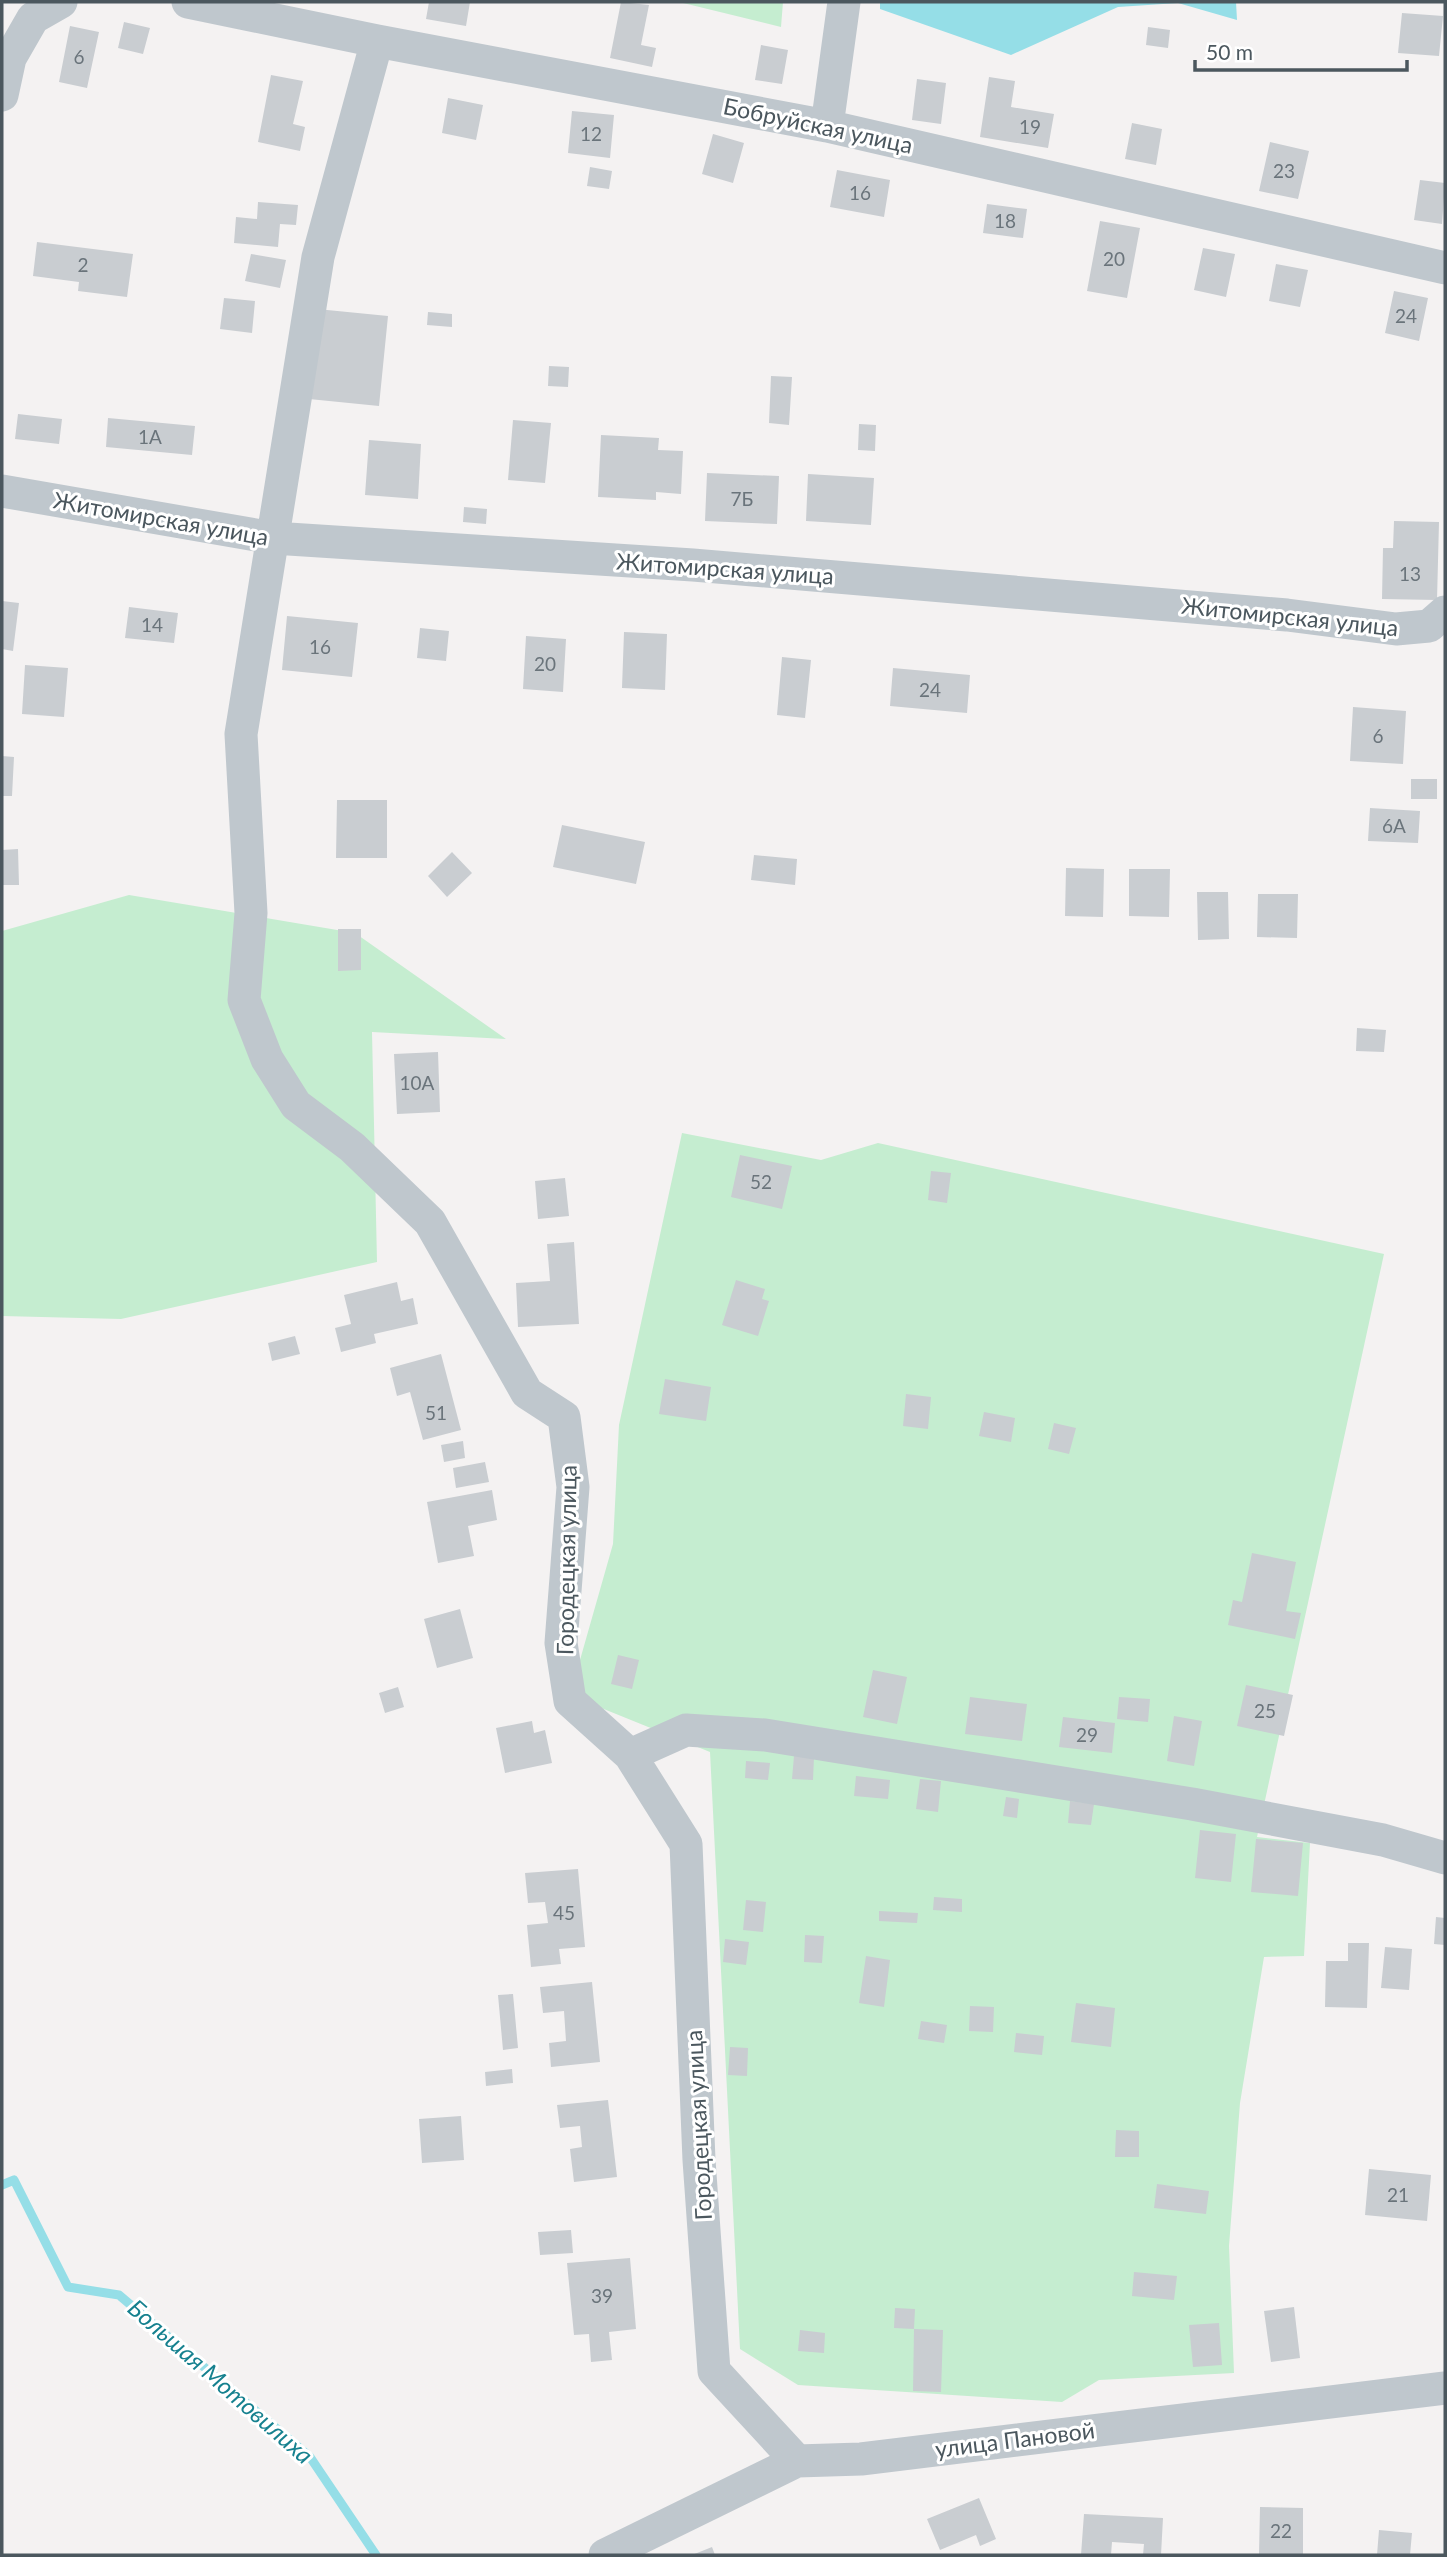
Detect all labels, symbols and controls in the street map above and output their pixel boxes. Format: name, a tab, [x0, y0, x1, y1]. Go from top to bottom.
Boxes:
scale bar	[1195, 28, 1407, 72]
text: 50 m	[1206, 39, 1253, 64]
house number: 6	[73, 45, 85, 68]
street label: Бобруйская улица	[721, 91, 915, 159]
house number: 19	[1019, 115, 1041, 138]
house number: 12	[580, 122, 602, 145]
house number: 23	[1273, 159, 1295, 182]
house number: 16	[849, 181, 871, 204]
house number: 18	[994, 209, 1016, 232]
house number: 20	[1103, 247, 1125, 270]
house number: 2	[77, 253, 89, 276]
house number: 24	[1395, 304, 1417, 327]
house number: 1А	[138, 425, 162, 448]
street label: Житомирская улица	[51, 485, 271, 551]
house number: 7Б	[731, 487, 753, 510]
street label: Житомирская улица	[615, 546, 835, 590]
house number: 13	[1399, 562, 1421, 585]
street label: Житомирская улица	[1180, 591, 1400, 641]
house number: 14	[141, 613, 163, 636]
house number: 16	[309, 635, 331, 658]
house number: 20	[534, 652, 556, 675]
house number: 24	[919, 678, 941, 701]
house number: 6	[1372, 724, 1384, 747]
house number: 6А	[1382, 814, 1406, 837]
house number: 10А	[400, 1071, 435, 1094]
house number: 52	[750, 1170, 772, 1193]
house number: 51	[425, 1401, 447, 1424]
street label: Городецкая улица	[550, 1465, 582, 1655]
house number: 25	[1254, 1699, 1276, 1722]
house number: 29	[1076, 1723, 1098, 1746]
house number: 45	[553, 1901, 575, 1924]
street label: Городецкая улица	[679, 2029, 717, 2221]
house number: 21	[1387, 2183, 1409, 2206]
house number: 39	[591, 2284, 613, 2307]
water label: Большая Мотовилиха	[123, 2293, 319, 2469]
street label: улица Пановой	[934, 2415, 1096, 2463]
house number: 22	[1270, 2519, 1292, 2542]

